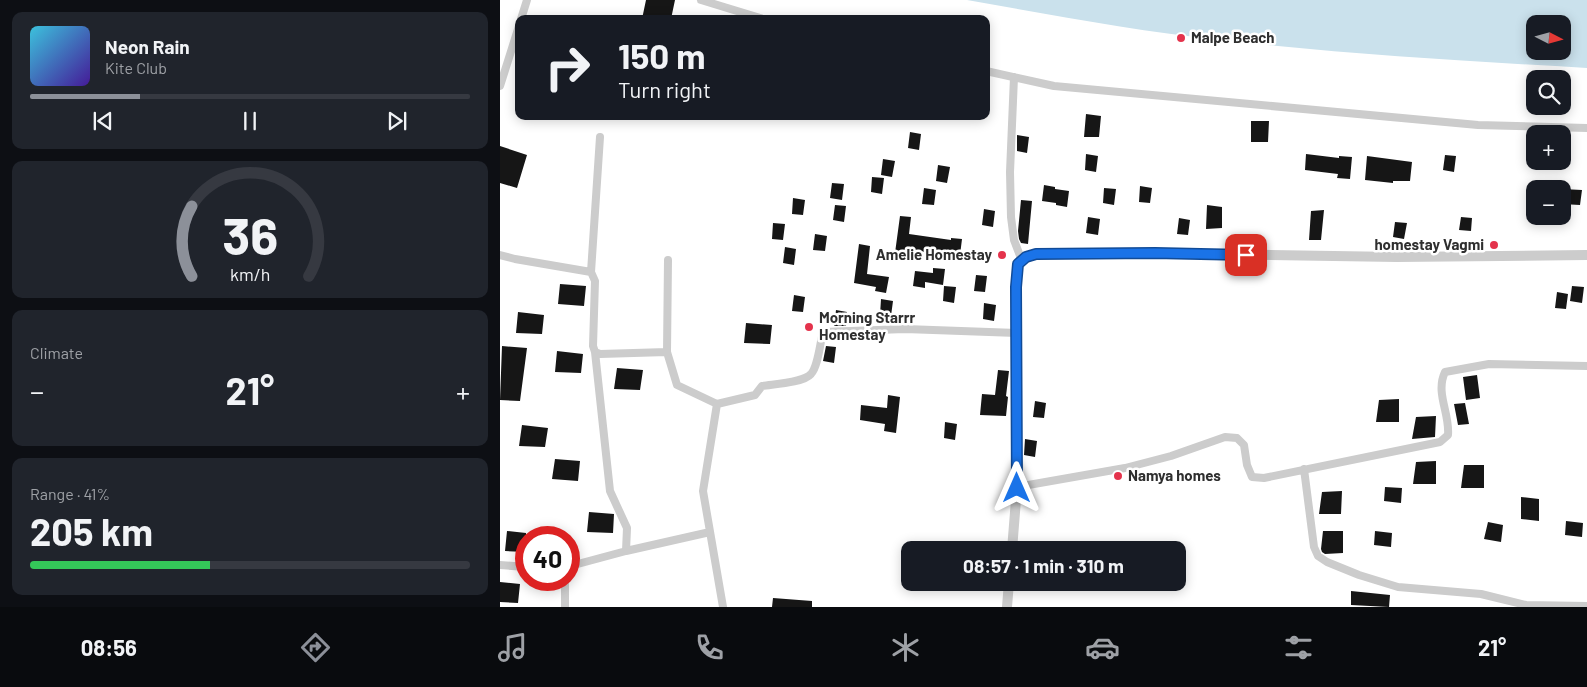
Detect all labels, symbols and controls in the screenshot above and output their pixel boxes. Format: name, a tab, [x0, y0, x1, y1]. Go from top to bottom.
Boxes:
north arrow	[1526, 15, 1571, 60]
map controls	[1526, 15, 1571, 225]
place label: Malpe Beach	[1191, 28, 1275, 46]
marker: Malpe Beach	[1175, 32, 1187, 44]
text: 150 m	[618, 34, 705, 76]
text: Neon Rain	[105, 35, 190, 58]
icon: right	[535, 35, 600, 100]
text: Kite Club	[105, 58, 167, 77]
button: search	[1526, 70, 1571, 115]
text: Turn right	[618, 76, 711, 102]
icon: previous	[89, 107, 117, 135]
icon: pause	[236, 107, 264, 135]
icon: next	[383, 107, 411, 135]
button: +	[1526, 125, 1571, 170]
button: −	[1526, 180, 1571, 225]
text: 36	[222, 203, 278, 265]
pin	[1225, 234, 1267, 276]
place label: homestay Vagmi	[1374, 235, 1484, 253]
marker: homestay Vagmi	[1488, 239, 1500, 251]
icon: arrive	[1232, 241, 1260, 269]
place label: Amelie Homestay	[876, 245, 992, 263]
marker: Amelie Homestay	[996, 249, 1008, 261]
text: km/h	[230, 263, 270, 285]
place label: Morning Starrr Homestay	[819, 308, 915, 343]
marker: Morning Starrr Homestay	[803, 321, 815, 333]
text: Climate	[30, 343, 83, 362]
text: 21°	[226, 367, 274, 413]
text: −	[30, 374, 44, 408]
text: +	[456, 374, 470, 408]
position arrow	[990, 461, 1042, 513]
place label: Namya homes	[1128, 466, 1221, 484]
marker: Namya homes	[1112, 470, 1124, 482]
text: Range · 41%	[30, 484, 110, 503]
text: 205 km	[30, 508, 153, 554]
speed limit sign: 40	[515, 526, 580, 591]
text: 08:57 · 1 min · 310 m	[963, 554, 1124, 577]
icon: directions	[298, 630, 333, 665]
icon: music	[495, 630, 530, 665]
icon: phone	[692, 630, 727, 665]
icon: climate	[888, 630, 923, 665]
icon: car	[1085, 630, 1120, 665]
icon: filters	[1281, 630, 1316, 665]
text: 08:56	[81, 634, 137, 660]
text: 21°	[1478, 634, 1506, 660]

